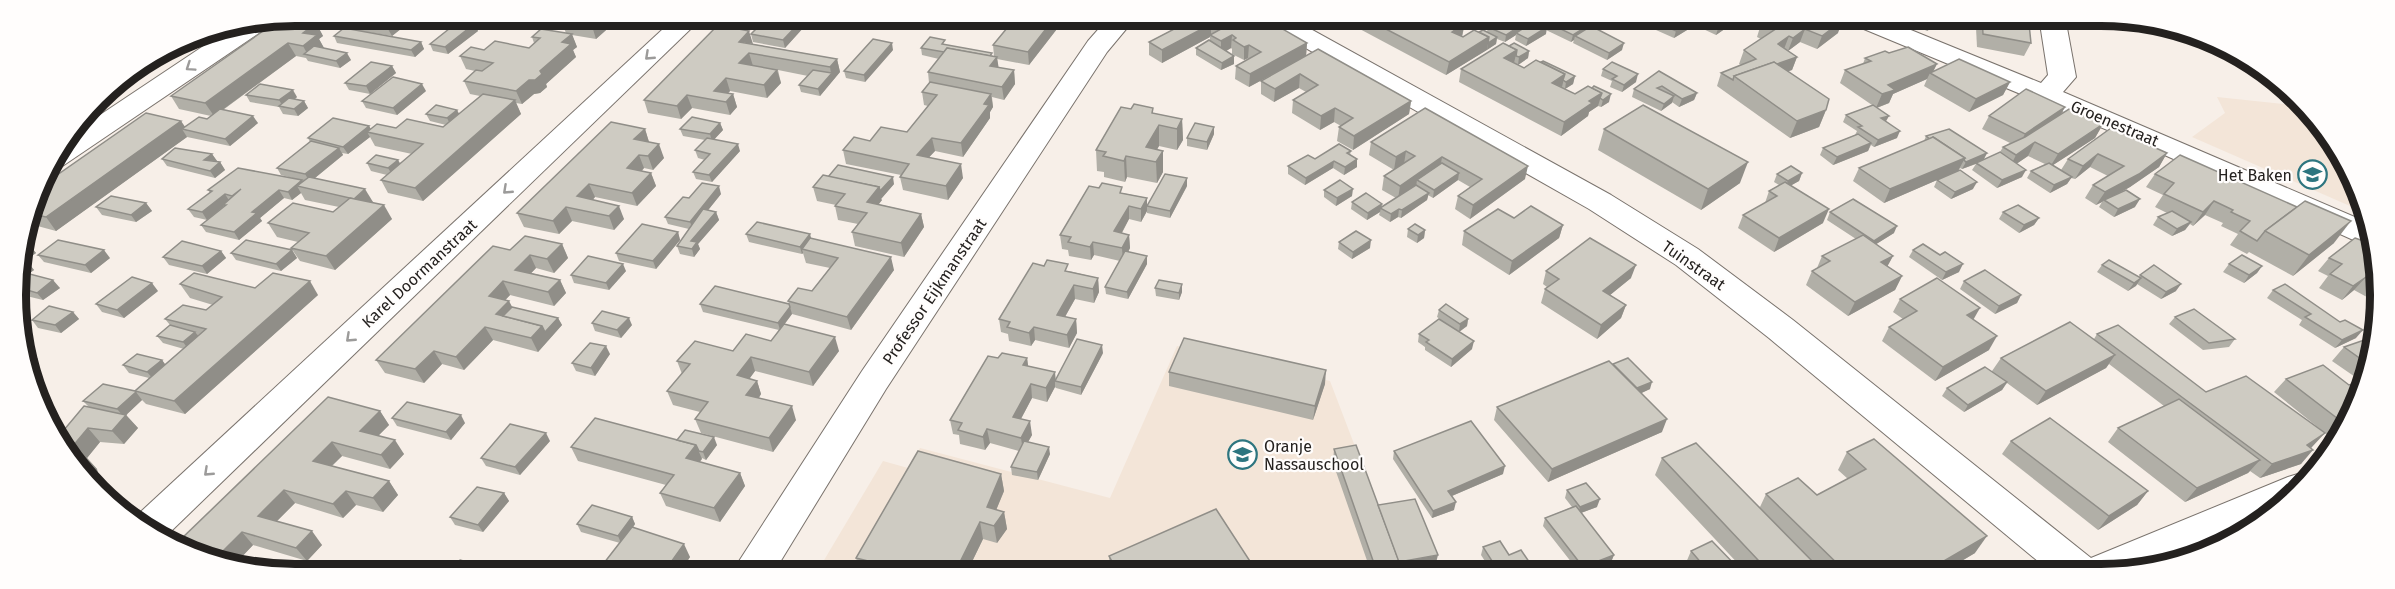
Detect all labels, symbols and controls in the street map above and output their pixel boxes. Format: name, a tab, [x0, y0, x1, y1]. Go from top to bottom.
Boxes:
one-way arrow	[645, 48, 656, 59]
one-way arrow	[186, 60, 197, 71]
street label: Groenestraat	[2068, 96, 2162, 151]
school or university icon: Het Baken	[2297, 159, 2329, 191]
place label: Het Baken	[2218, 166, 2292, 185]
one-way arrow	[503, 182, 514, 193]
street label: Professor Eijkmanstraat	[878, 214, 991, 368]
street label: Karel Doormanstraat	[358, 215, 481, 332]
street label: Tuinstraat	[1658, 237, 1729, 294]
one-way arrow	[346, 331, 357, 342]
place label: Oranje Nassauschool	[1264, 437, 1364, 474]
school or university icon: Oranje Nassauschool	[1227, 439, 1259, 471]
one-way arrow	[204, 464, 215, 475]

